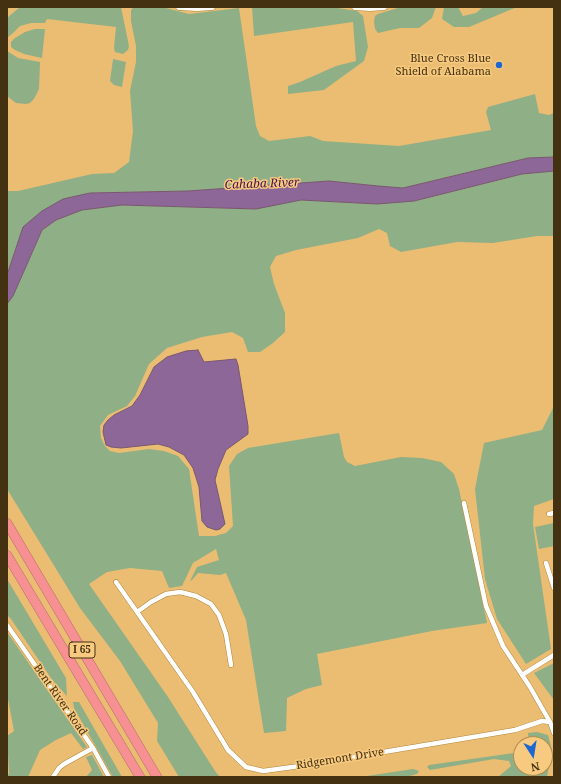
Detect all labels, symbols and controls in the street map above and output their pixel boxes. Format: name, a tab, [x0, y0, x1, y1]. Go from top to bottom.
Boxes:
place label: Blue Cross Blue Shield of Alabama	[395, 52, 491, 78]
marker: Blue Cross Blue Shield of Alabama	[494, 60, 504, 70]
water label: Cahaba River	[224, 175, 300, 193]
road number: I 65	[69, 642, 95, 658]
street label: Bent River Road	[30, 662, 90, 738]
north arrow	[513, 736, 553, 776]
street label: Ridgemont Drive	[295, 746, 385, 772]
text: N	[530, 759, 541, 775]

